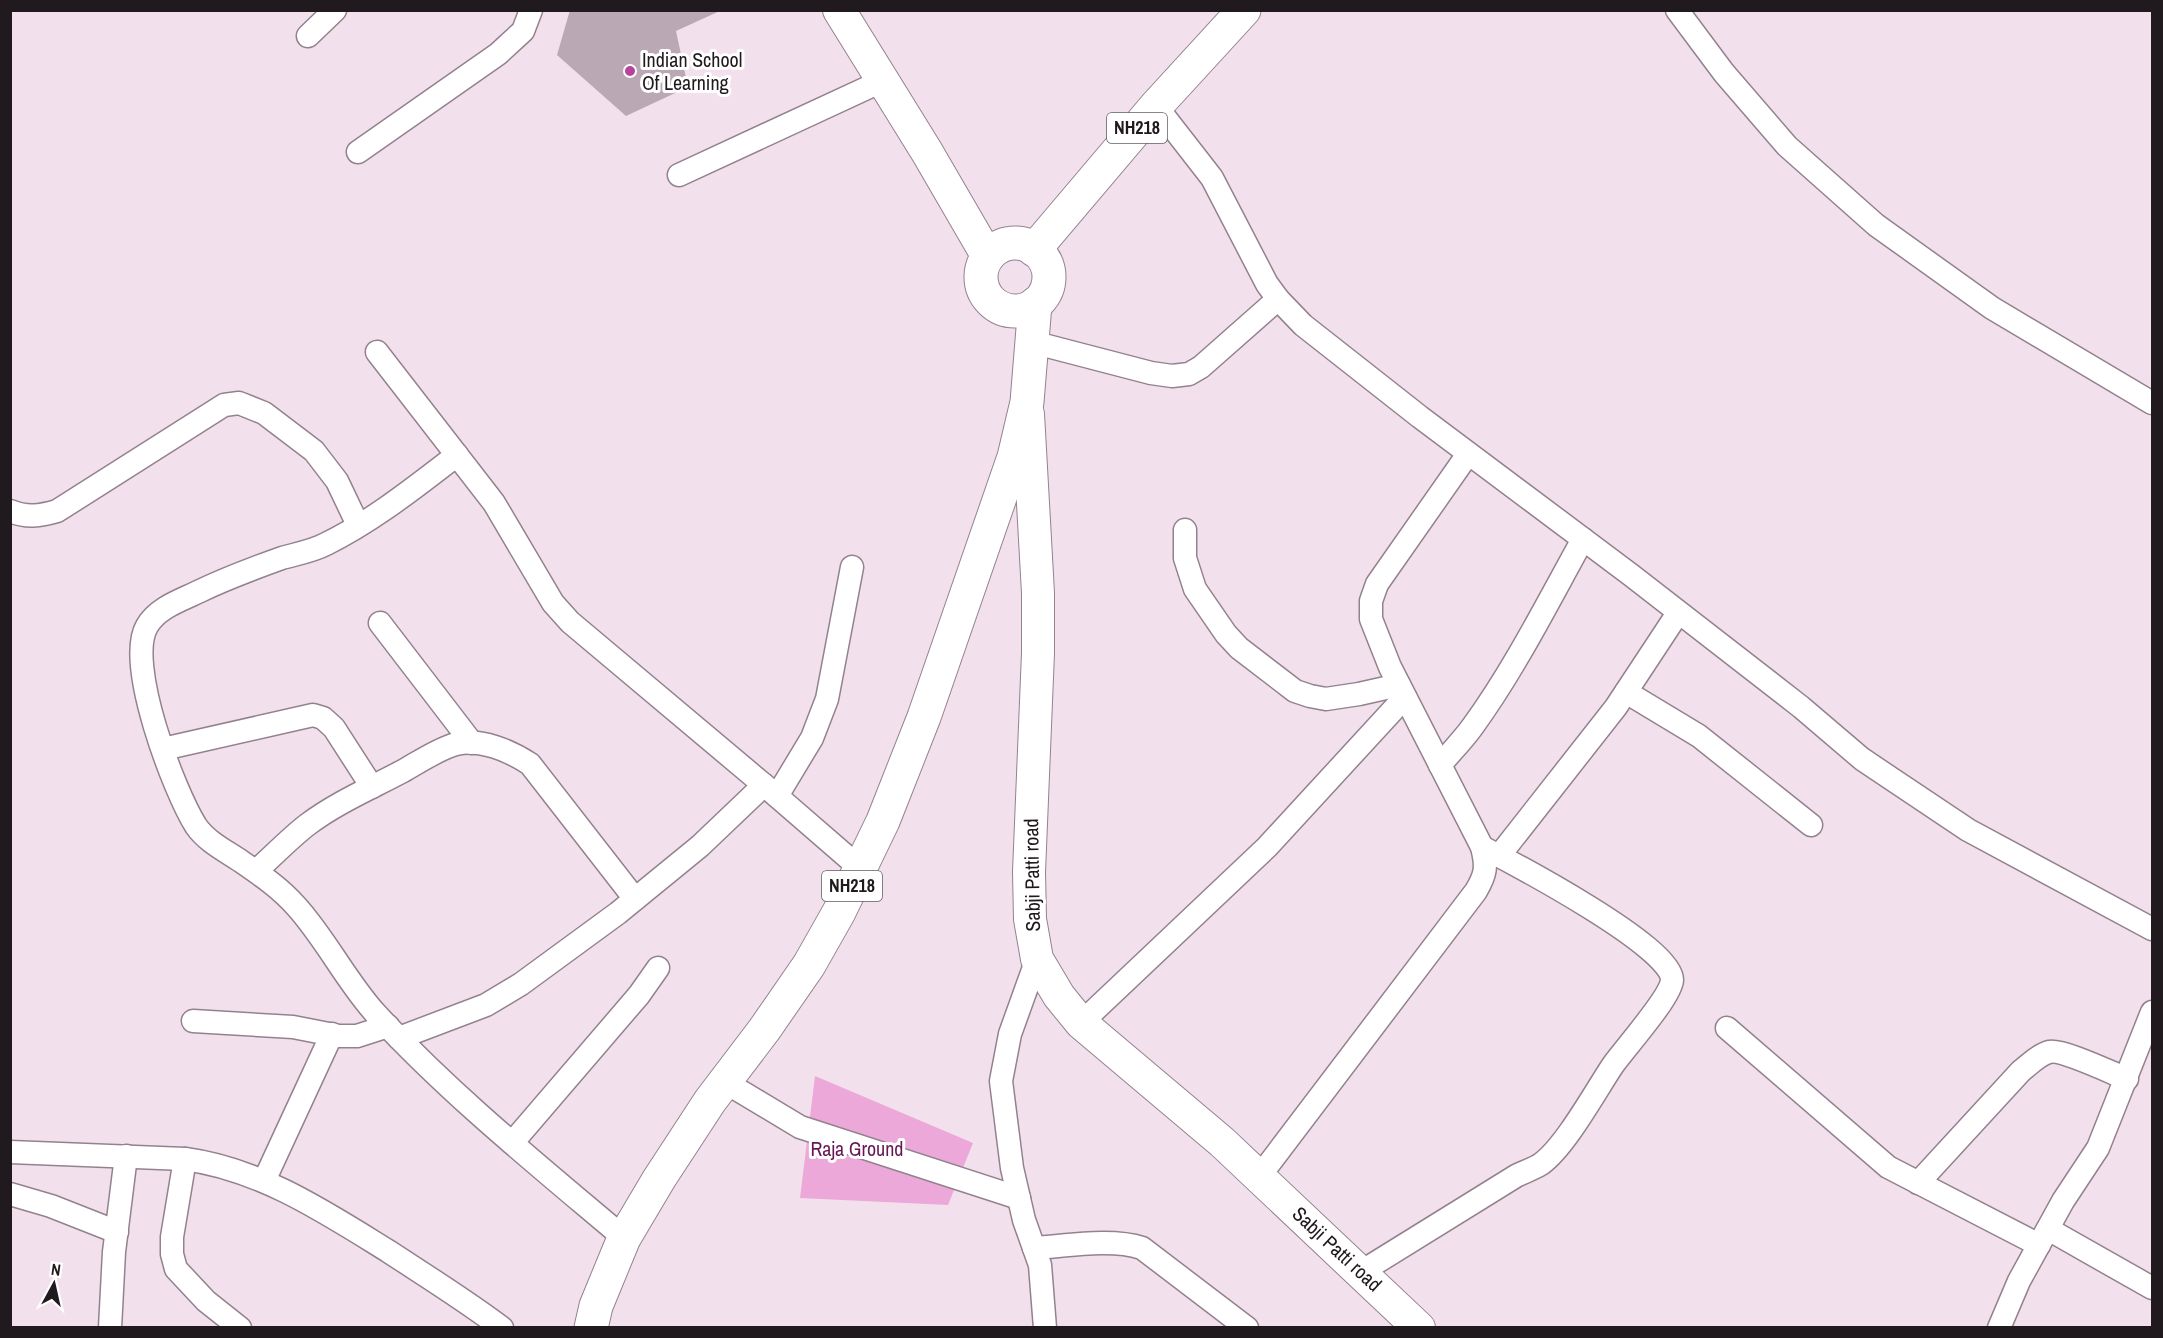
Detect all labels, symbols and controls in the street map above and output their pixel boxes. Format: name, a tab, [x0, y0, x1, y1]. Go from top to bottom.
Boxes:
place label: Indian School Of Learning	[642, 46, 742, 96]
marker: Indian School Of Learning	[623, 64, 637, 78]
road number: NH218	[1107, 113, 1167, 143]
street label: Sabji Patti road	[1017, 818, 1046, 932]
road number: NH218	[822, 871, 882, 901]
park label: Raja Ground	[811, 1135, 903, 1162]
street label: Sabji Patti road	[1287, 1200, 1388, 1297]
north arrow	[24, 1254, 84, 1314]
text: N	[50, 1258, 62, 1281]

